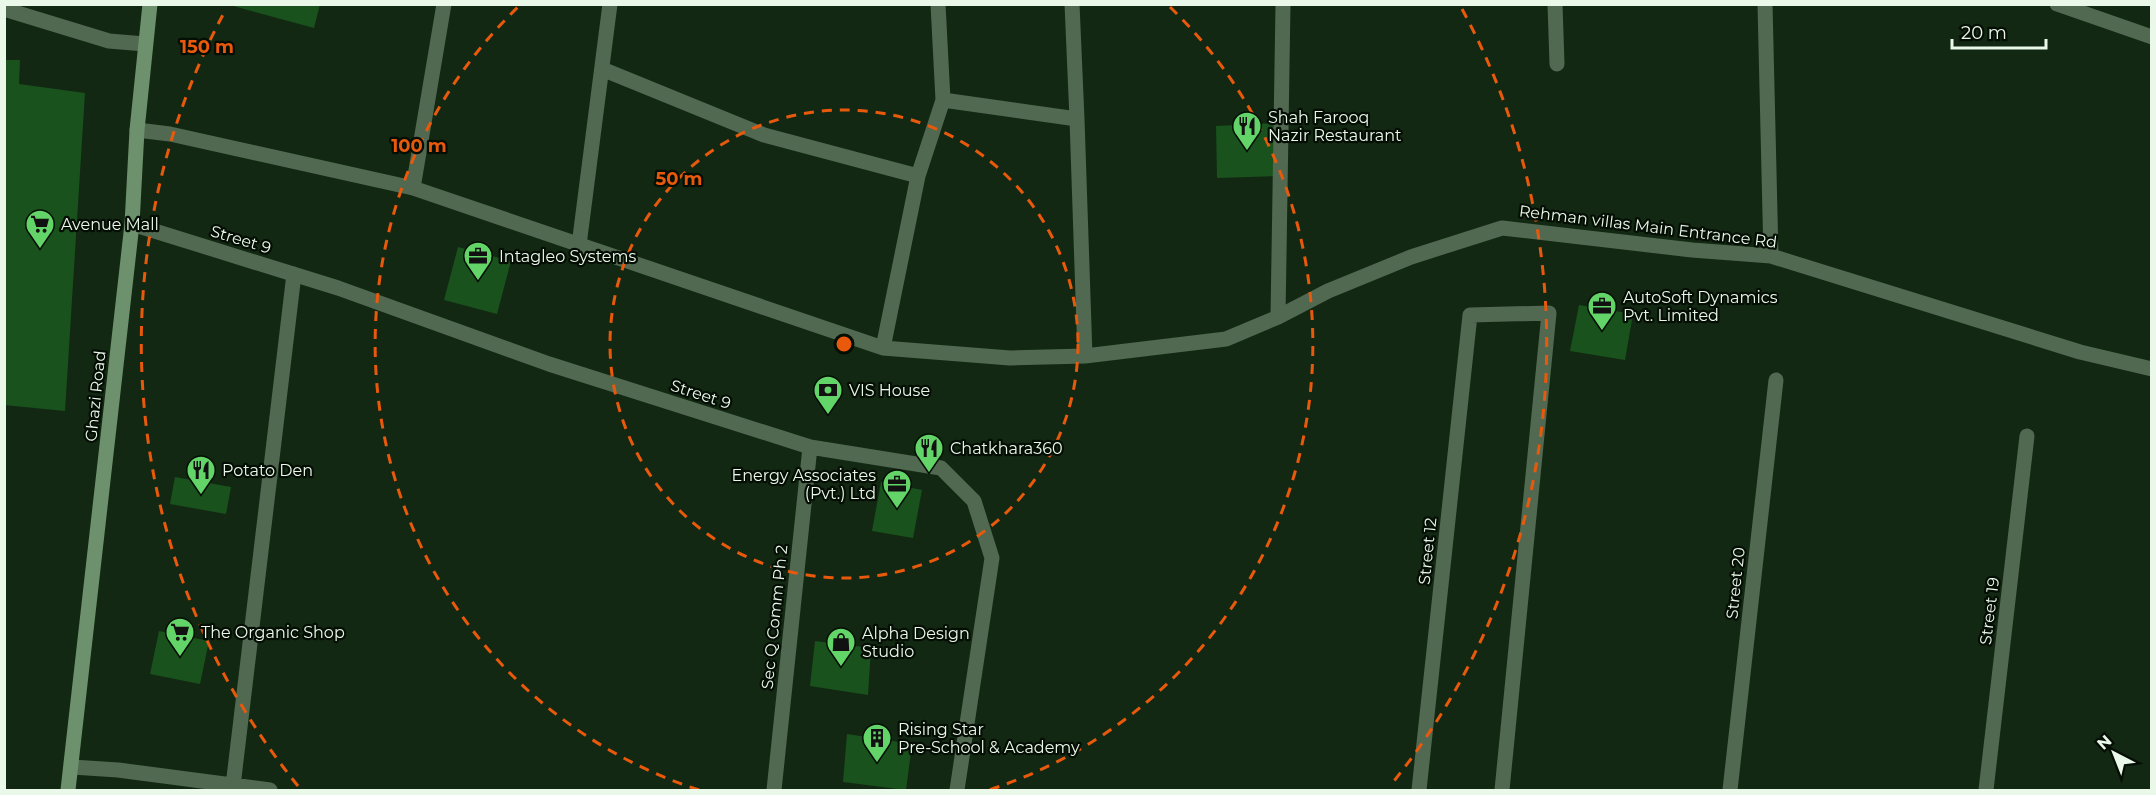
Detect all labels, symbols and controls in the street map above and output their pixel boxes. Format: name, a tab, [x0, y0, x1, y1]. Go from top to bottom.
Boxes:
scale bar	[1952, 12, 2046, 50]
text: 20 m	[1961, 22, 2007, 44]
text: 150 m	[180, 36, 234, 58]
place label: Shah Farooq Nazir Restaurant	[1268, 108, 1402, 145]
restaurant icon: Shah Farooq Nazir Restaurant	[1231, 110, 1263, 152]
text: 100 m	[391, 135, 447, 157]
text: 50 m	[656, 168, 702, 190]
street label: Rehman villas Main Entrance Rd	[1518, 201, 1778, 252]
supermarket icon: Avenue Mall	[24, 208, 56, 250]
place label: Avenue Mall	[61, 215, 159, 234]
street label: Street 9	[208, 221, 273, 258]
office icon: Intagleo Systems	[462, 240, 494, 282]
place label: Intagleo Systems	[499, 247, 636, 266]
place label: AutoSoft Dynamics Pvt. Limited	[1623, 288, 1778, 325]
office icon: AutoSoft Dynamics Pvt. Limited	[1586, 290, 1618, 332]
centre of rings	[834, 334, 854, 354]
street label: Ghazi Road	[81, 350, 110, 442]
bank icon: VIS House	[812, 374, 844, 416]
street label: Street 9	[668, 376, 733, 413]
place label: VIS House	[849, 381, 930, 400]
restaurant icon: Chatkhara360	[913, 432, 945, 474]
place label: Chatkhara360	[950, 439, 1063, 458]
restaurant icon: Potato Den	[185, 454, 217, 496]
place label: Potato Den	[222, 461, 313, 480]
place label: Energy Associates (Pvt.) Ltd	[732, 466, 876, 503]
office icon: Energy Associates (Pvt.) Ltd	[881, 468, 913, 510]
street label: Street 12	[1415, 517, 1440, 586]
street label: Sec Q Comm Ph 2	[757, 544, 792, 690]
street label: Street 20	[1722, 546, 1749, 620]
street label: Street 19	[1976, 576, 2003, 646]
supermarket icon: The Organic Shop	[164, 616, 196, 658]
place label: The Organic Shop	[201, 623, 345, 642]
place label: Alpha Design Studio	[862, 624, 970, 661]
shop icon: Alpha Design Studio	[825, 626, 857, 668]
place label: Rising Star Pre-School & Academy	[898, 720, 1080, 757]
building icon: Rising Star Pre-School & Academy	[861, 722, 893, 764]
north arrow	[2084, 723, 2144, 783]
text: N	[2093, 731, 2115, 754]

